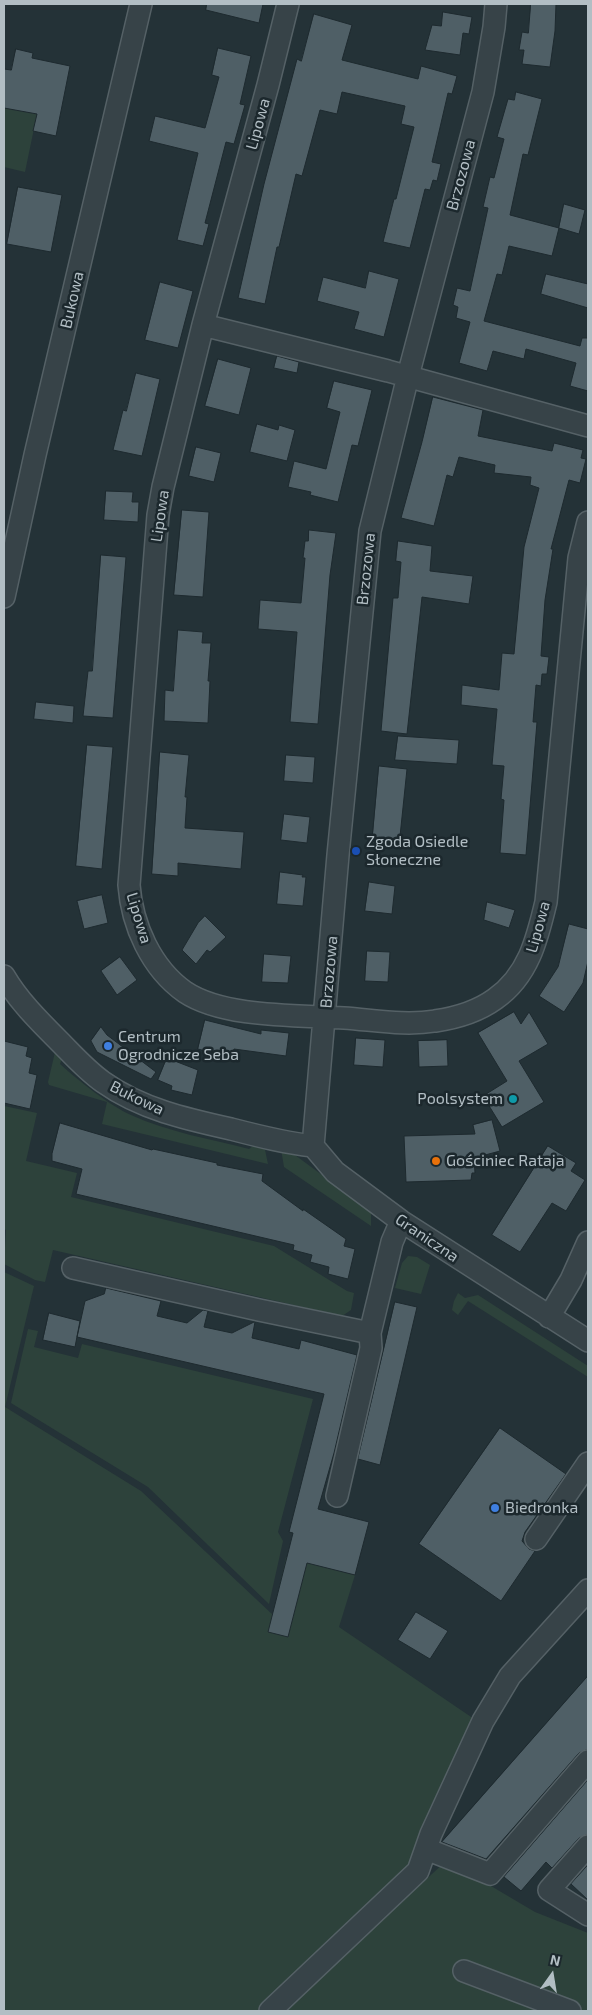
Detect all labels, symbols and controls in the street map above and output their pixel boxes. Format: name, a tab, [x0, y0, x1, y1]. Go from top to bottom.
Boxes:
street label: Lipowa	[242, 96, 274, 152]
street label: Brzozowa	[442, 137, 480, 213]
street label: Bukowa	[56, 270, 88, 330]
street label: Lipowa	[147, 489, 173, 543]
street label: Brzozowa	[353, 532, 379, 606]
place label: Zgoda Osiedle Słoneczne	[366, 832, 468, 870]
marker: Zgoda Osiedle Słoneczne	[350, 845, 362, 857]
street label: Lipowa	[122, 890, 156, 946]
street label: Lipowa	[522, 899, 554, 955]
street label: Brzozowa	[316, 935, 342, 1009]
place label: Centrum Ogrodnicze Seba	[118, 1027, 239, 1065]
marker: Centrum Ogrodnicze Seba	[102, 1040, 114, 1052]
street label: Bukowa	[107, 1077, 167, 1119]
place label: Poolsystem	[417, 1089, 503, 1109]
marker: Poolsystem	[507, 1093, 519, 1105]
place label: Gościniec Rataja	[446, 1151, 565, 1171]
marker: Gościniec Rataja	[430, 1155, 442, 1167]
street label: Graniczna	[392, 1210, 462, 1266]
place label: Biedronka	[505, 1498, 578, 1518]
marker: Biedronka	[489, 1502, 501, 1514]
north arrow	[527, 1950, 577, 2000]
text: N	[549, 1950, 562, 1969]

